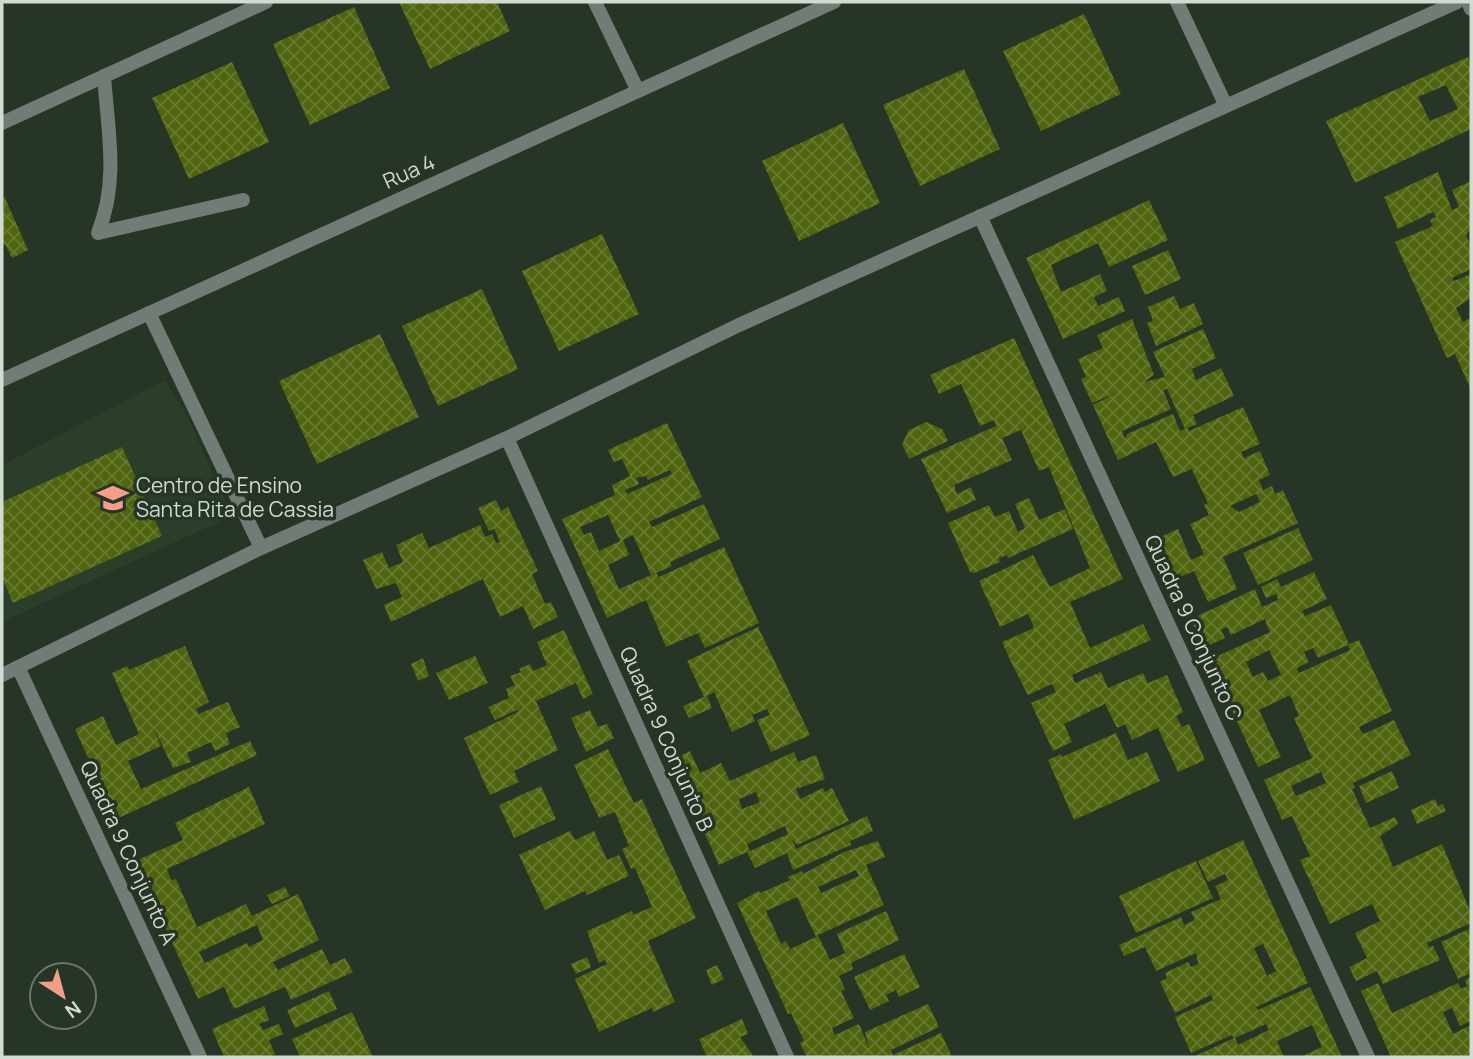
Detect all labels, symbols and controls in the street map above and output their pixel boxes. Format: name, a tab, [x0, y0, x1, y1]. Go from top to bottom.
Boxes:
street label: Rua 4	[378, 147, 439, 195]
place label: Centro de Ensino Santa Rita de Cassia	[136, 471, 334, 523]
school or university icon: Centro de Ensino Santa Rita de Cassia	[96, 481, 130, 515]
street label: Quadra 9 Conjunto C	[1139, 530, 1249, 725]
street label: Quadra 9 Conjunto B	[614, 642, 720, 836]
street label: Quadra 9 Conjunto A	[74, 756, 184, 949]
north arrow	[28, 961, 98, 1031]
text: N	[60, 995, 86, 1024]

